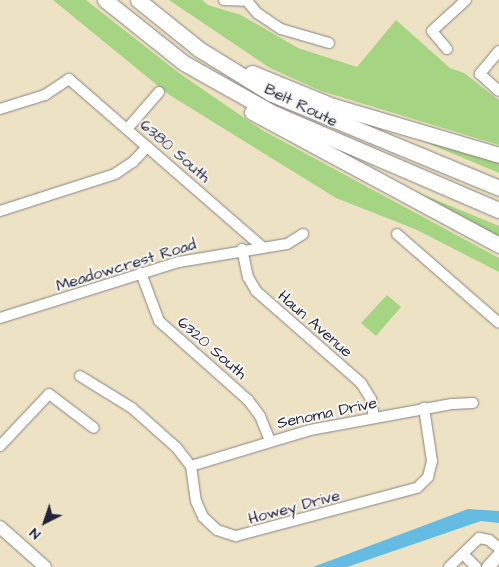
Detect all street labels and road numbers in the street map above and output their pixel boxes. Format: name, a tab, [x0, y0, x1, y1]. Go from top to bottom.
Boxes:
street label: Belt Route	[261, 79, 341, 131]
street label: 6380 South	[136, 115, 214, 187]
street label: Meadowcrest Road	[54, 235, 198, 295]
street label: Haun Avenue	[274, 286, 356, 362]
street label: 6320 South	[173, 313, 251, 383]
street label: Senoma Drive	[275, 393, 379, 433]
street label: Howey Drive	[246, 486, 342, 528]

